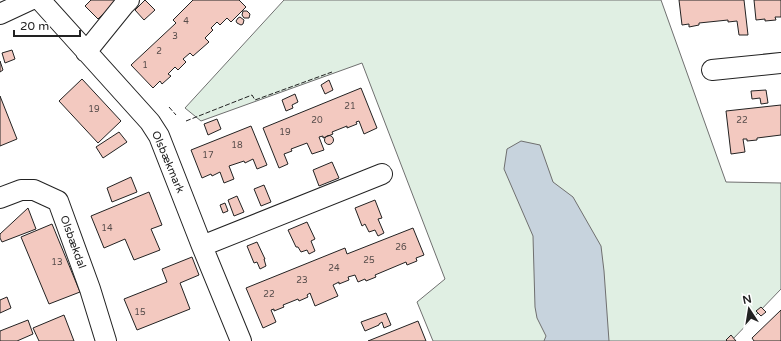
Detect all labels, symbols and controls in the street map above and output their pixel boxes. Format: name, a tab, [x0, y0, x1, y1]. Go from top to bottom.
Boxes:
scale bar	[14, 12, 80, 38]
house number: 4	[183, 16, 189, 27]
text: 20 m	[20, 19, 49, 33]
house number: 3	[172, 31, 178, 42]
house number: 2	[156, 46, 162, 57]
house number: 1	[142, 60, 148, 71]
house number: 21	[344, 101, 356, 112]
house number: 19	[88, 104, 100, 115]
house number: 20	[311, 115, 323, 126]
house number: 22	[736, 115, 748, 126]
house number: 19	[279, 127, 291, 138]
street label: Olsbækmark	[149, 129, 187, 195]
house number: 18	[231, 140, 243, 151]
house number: 17	[202, 150, 214, 161]
street label: Olsbækdal	[57, 214, 89, 270]
house number: 14	[101, 223, 113, 234]
house number: 26	[395, 242, 407, 253]
house number: 25	[363, 255, 375, 266]
house number: 13	[51, 257, 63, 268]
house number: 24	[328, 263, 340, 274]
house number: 23	[296, 275, 308, 286]
house number: 22	[263, 289, 275, 300]
north arrow	[729, 289, 769, 329]
text: N	[741, 292, 753, 307]
house number: 15	[134, 307, 146, 318]

